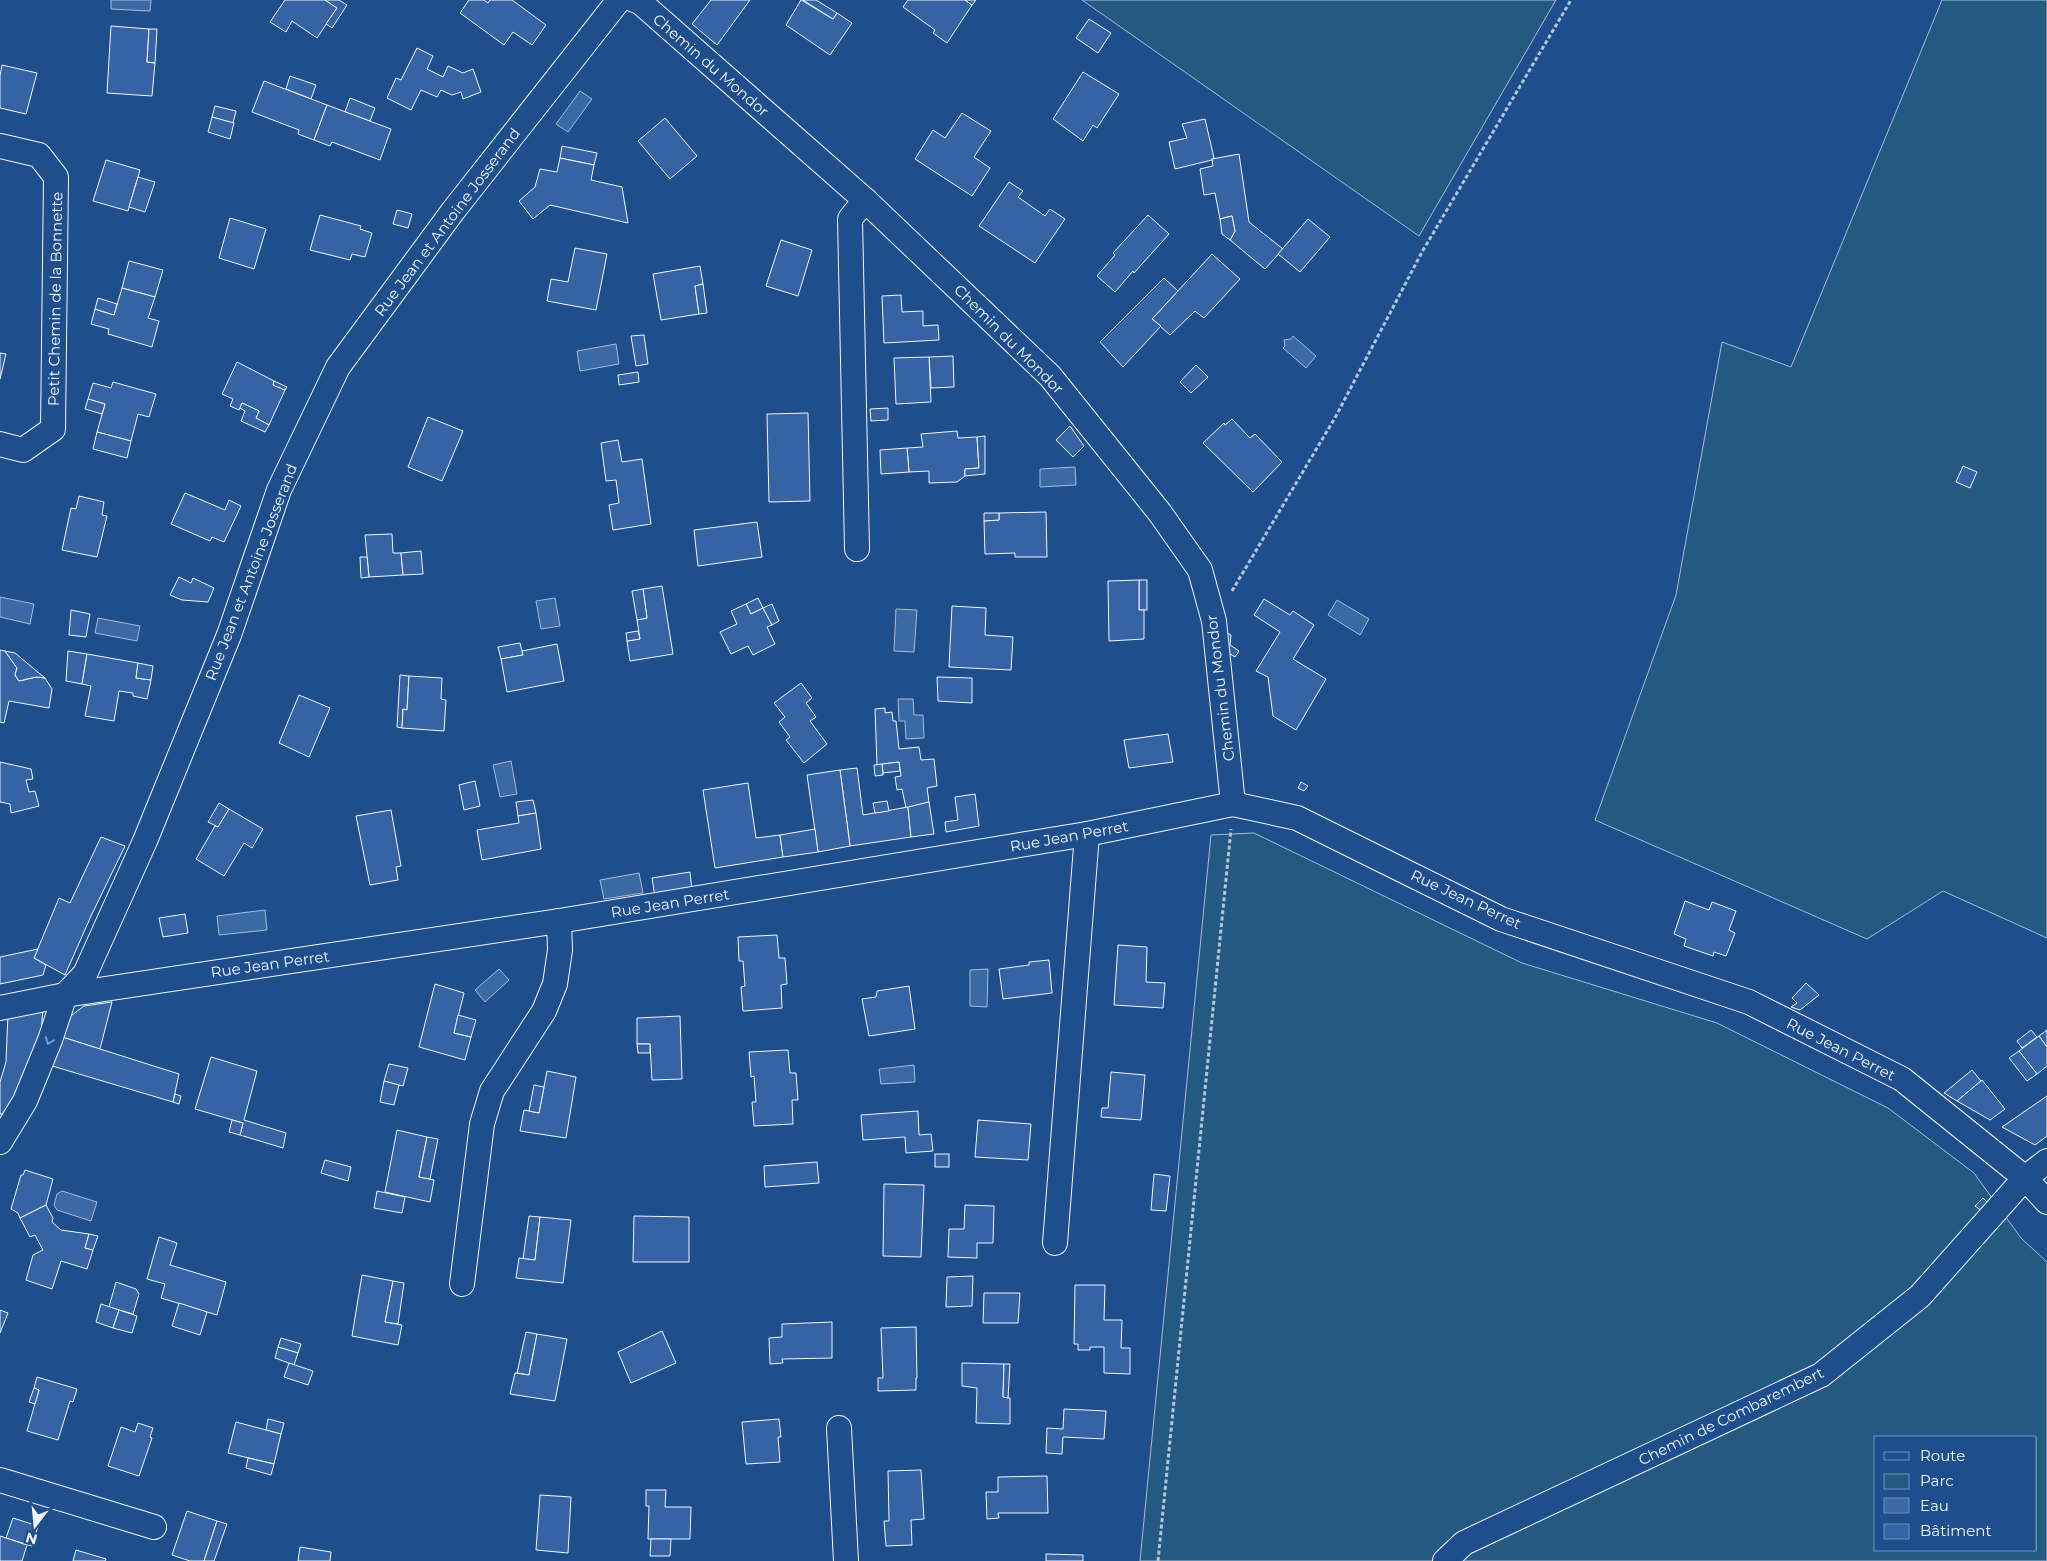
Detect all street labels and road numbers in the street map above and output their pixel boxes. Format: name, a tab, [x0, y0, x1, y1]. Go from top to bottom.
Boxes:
street label: Chemin du Mondor	[649, 9, 773, 121]
street label: Rue Jean et Antoine Josserand	[370, 124, 524, 320]
street label: Petit Chemin de la Bonnette	[44, 192, 66, 406]
street label: Chemin du Mondor	[950, 280, 1068, 398]
street label: Rue Jean et Antoine Josserand	[201, 461, 301, 683]
street label: Chemin du Mondor	[1202, 614, 1238, 762]
street label: Rue Jean Perret	[1008, 816, 1130, 856]
street label: Rue Jean Perret	[1408, 865, 1524, 933]
street label: Rue Jean Perret	[609, 884, 731, 922]
street label: Rue Jean Perret	[209, 946, 331, 982]
street label: Rue Jean Perret	[1783, 1013, 1899, 1085]
street label: Chemin de Combarembert	[1635, 1363, 1827, 1469]

